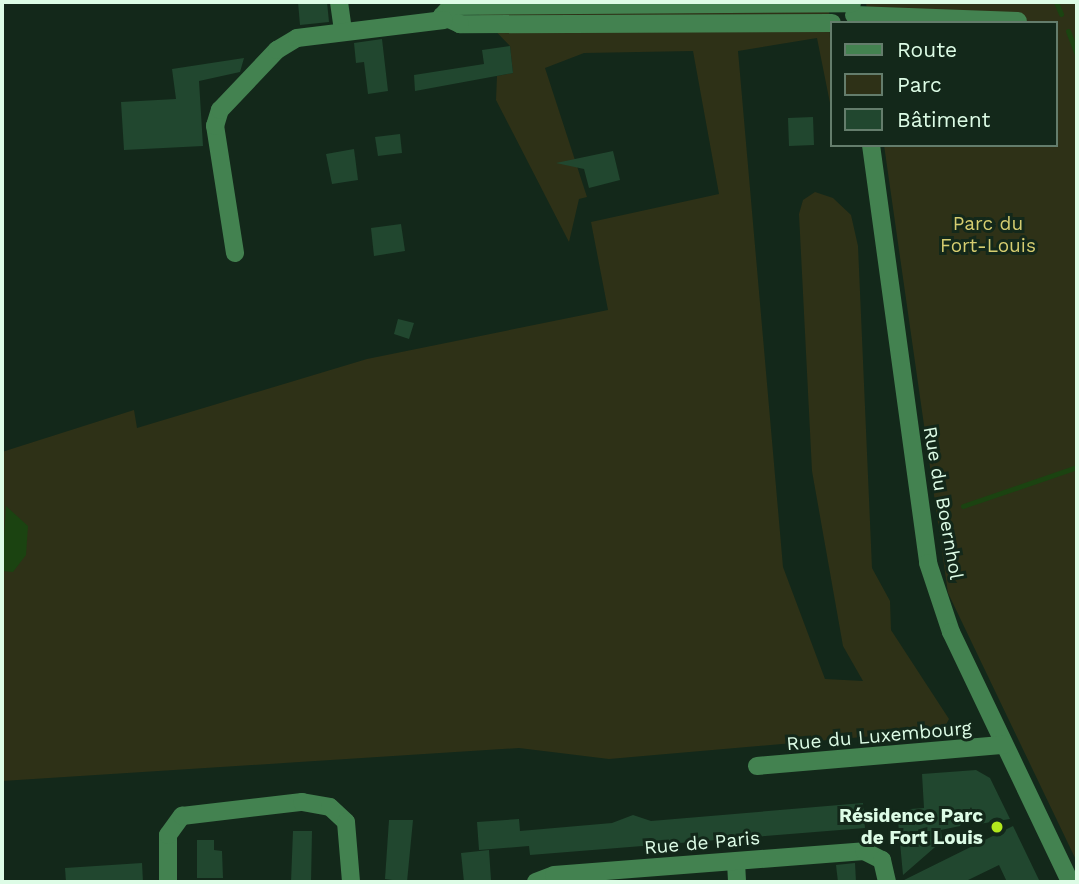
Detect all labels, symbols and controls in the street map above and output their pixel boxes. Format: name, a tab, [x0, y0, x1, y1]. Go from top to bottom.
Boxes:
legend	[830, 21, 1058, 147]
text: Route	[897, 37, 957, 62]
text: Parc	[897, 72, 942, 97]
text: Bâtiment	[897, 107, 990, 132]
park label: Parc du Fort-Louis	[940, 213, 1036, 257]
street label: Rue du Boernhol	[918, 425, 968, 581]
street label: Rue du Luxembourg	[785, 717, 973, 755]
place label: Résidence Parc de Fort Louis	[839, 805, 983, 849]
marker: Résidence Parc de Fort Louis	[989, 819, 1005, 835]
street label: Rue de Paris	[643, 827, 761, 859]

